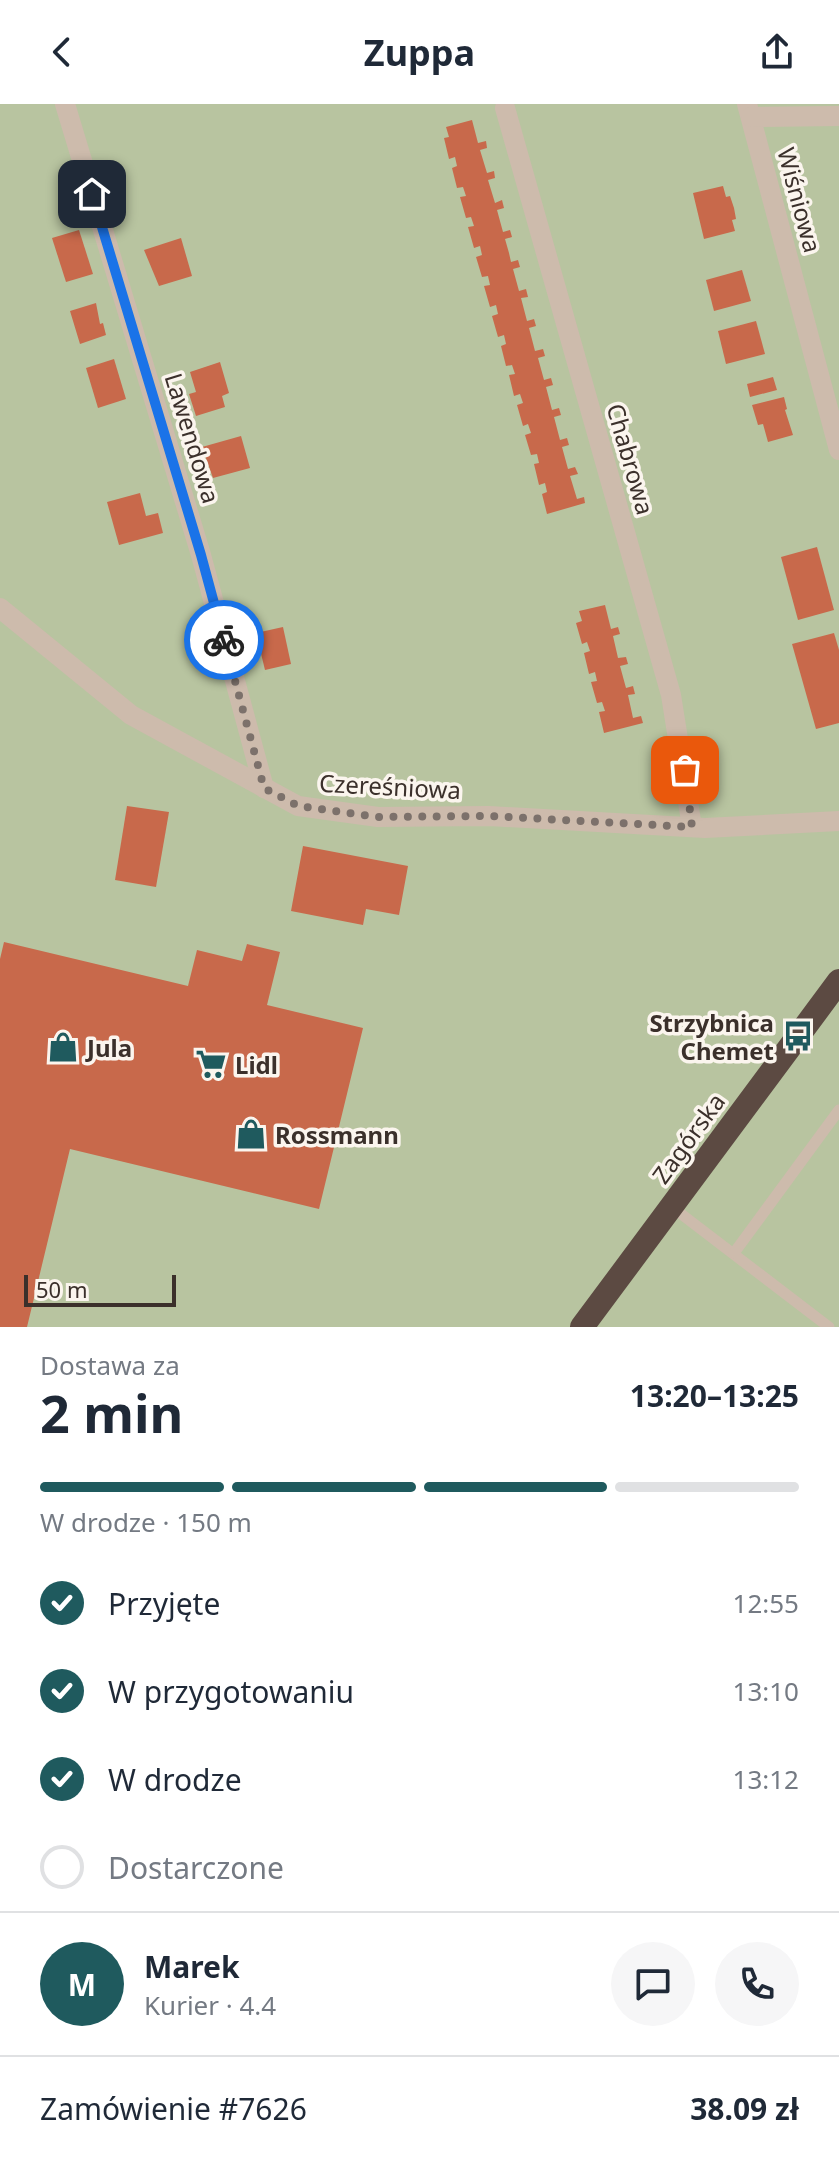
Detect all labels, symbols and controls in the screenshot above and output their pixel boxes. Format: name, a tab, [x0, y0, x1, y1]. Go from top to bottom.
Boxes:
text: Zuppa	[364, 28, 475, 77]
icon: back	[40, 30, 84, 74]
icon: share	[755, 30, 799, 74]
street label: Wiśniowa	[770, 144, 830, 256]
pin	[58, 160, 126, 228]
icon: home	[70, 172, 114, 216]
street label: Lawendowa	[158, 369, 228, 507]
street label: Chabrowa	[599, 400, 663, 518]
courier	[184, 600, 264, 680]
icon: bike	[202, 618, 246, 662]
pin	[651, 736, 719, 804]
icon: bag	[663, 748, 707, 792]
street label: Czereśniowa	[318, 766, 462, 806]
place label: Strzybnica Chemet	[649, 1006, 774, 1067]
bus stop icon: Strzybnica Chemet	[781, 1019, 815, 1053]
shop icon: Jula	[46, 1030, 80, 1064]
place label: Jula	[85, 1031, 132, 1064]
supermarket icon: Lidl	[194, 1047, 228, 1081]
place label: Lidl	[235, 1048, 278, 1081]
street label: Zagórska	[644, 1086, 732, 1190]
shop icon: Rossmann	[234, 1117, 268, 1151]
place label: Rossmann	[275, 1118, 399, 1151]
scale bar	[24, 1271, 176, 1307]
text: 50 m	[36, 1274, 87, 1304]
text: Dostawa za	[40, 1347, 180, 1383]
text: 13:20–13:25	[630, 1375, 799, 1416]
text: 2 min	[40, 1377, 183, 1448]
text: W drodze · 150 m	[40, 1504, 252, 1540]
icon: check	[40, 1581, 84, 1625]
text: Przyjęte	[108, 1583, 220, 1624]
text: 12:55	[733, 1585, 799, 1621]
icon: check	[40, 1669, 84, 1713]
text: W przygotowaniu	[108, 1671, 354, 1712]
text: 13:10	[733, 1673, 799, 1709]
icon: check	[40, 1757, 84, 1801]
text: W drodze	[108, 1759, 242, 1800]
text: 13:12	[733, 1761, 799, 1797]
text: Dostarczone	[108, 1847, 284, 1888]
button: chat	[611, 1942, 695, 2026]
button: phone	[715, 1942, 799, 2026]
text: Marek	[144, 1946, 240, 1987]
text: M	[68, 1964, 96, 2005]
text: Kurier · 4.4	[144, 1987, 276, 2023]
text: Zamówienie #7626	[40, 2088, 307, 2129]
text: 38.09 zł	[690, 2088, 799, 2129]

